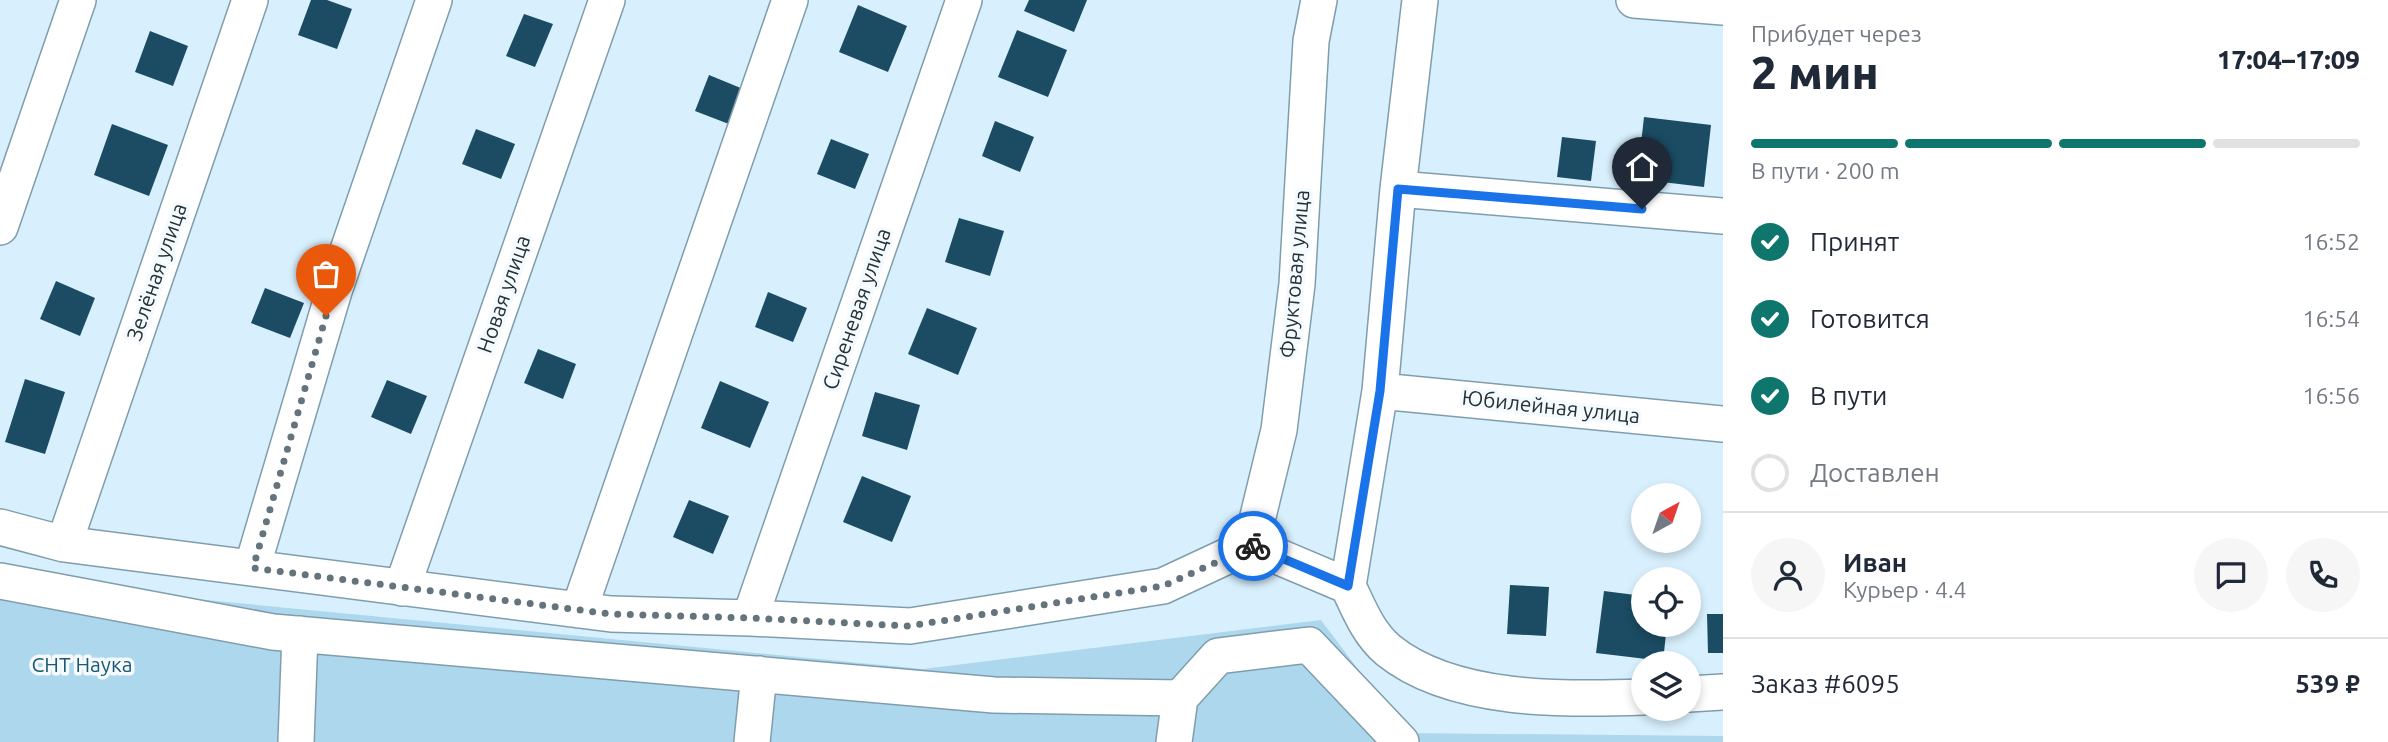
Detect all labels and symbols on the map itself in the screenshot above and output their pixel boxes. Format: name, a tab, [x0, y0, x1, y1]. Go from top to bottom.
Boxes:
pin	[1612, 137, 1672, 209]
street label: Фруктовая улица	[1275, 189, 1313, 359]
street label: Зелёная улица	[121, 200, 191, 344]
street label: Сиреневая улица	[817, 225, 895, 392]
street label: Новая улица	[472, 232, 534, 356]
pin	[296, 244, 356, 316]
street label: Юбилейная улица	[1461, 385, 1641, 427]
north arrow	[1631, 483, 1701, 553]
courier	[1218, 511, 1288, 581]
park label: СНТ Наука	[31, 652, 133, 676]

